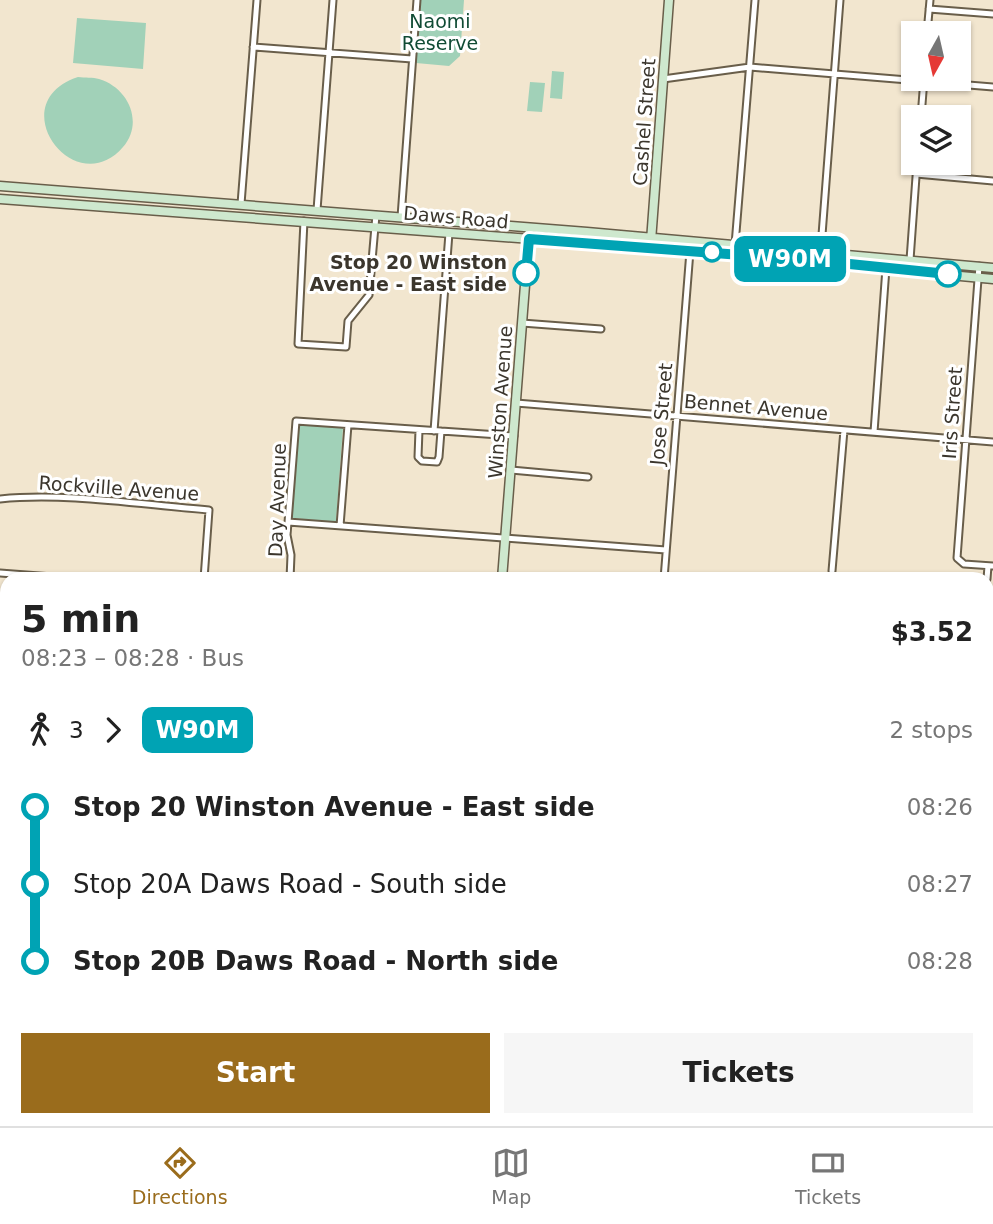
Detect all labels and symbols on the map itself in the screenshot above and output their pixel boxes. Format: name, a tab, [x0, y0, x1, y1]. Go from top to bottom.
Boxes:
park label: Naomi Reserve	[402, 10, 478, 54]
north arrow	[901, 21, 971, 91]
street label: Cashel Street	[629, 58, 659, 186]
street label: Daws Road	[403, 201, 509, 233]
line badge: W90M	[741, 236, 839, 282]
unlabelled marker	[702, 242, 722, 262]
place label: Stop 20 Winston Avenue - East side	[310, 251, 507, 295]
marker: Stop 20 Winston Avenue - East side	[513, 260, 539, 286]
unlabelled marker	[935, 261, 961, 287]
street label: Winston Avenue	[484, 325, 516, 479]
street label: Jose Street	[645, 362, 676, 467]
street label: Iris Street	[938, 366, 966, 460]
street label: Bennet Avenue	[683, 390, 829, 424]
street label: Day Avenue	[264, 443, 290, 557]
street label: Rockville Avenue	[38, 471, 200, 505]

